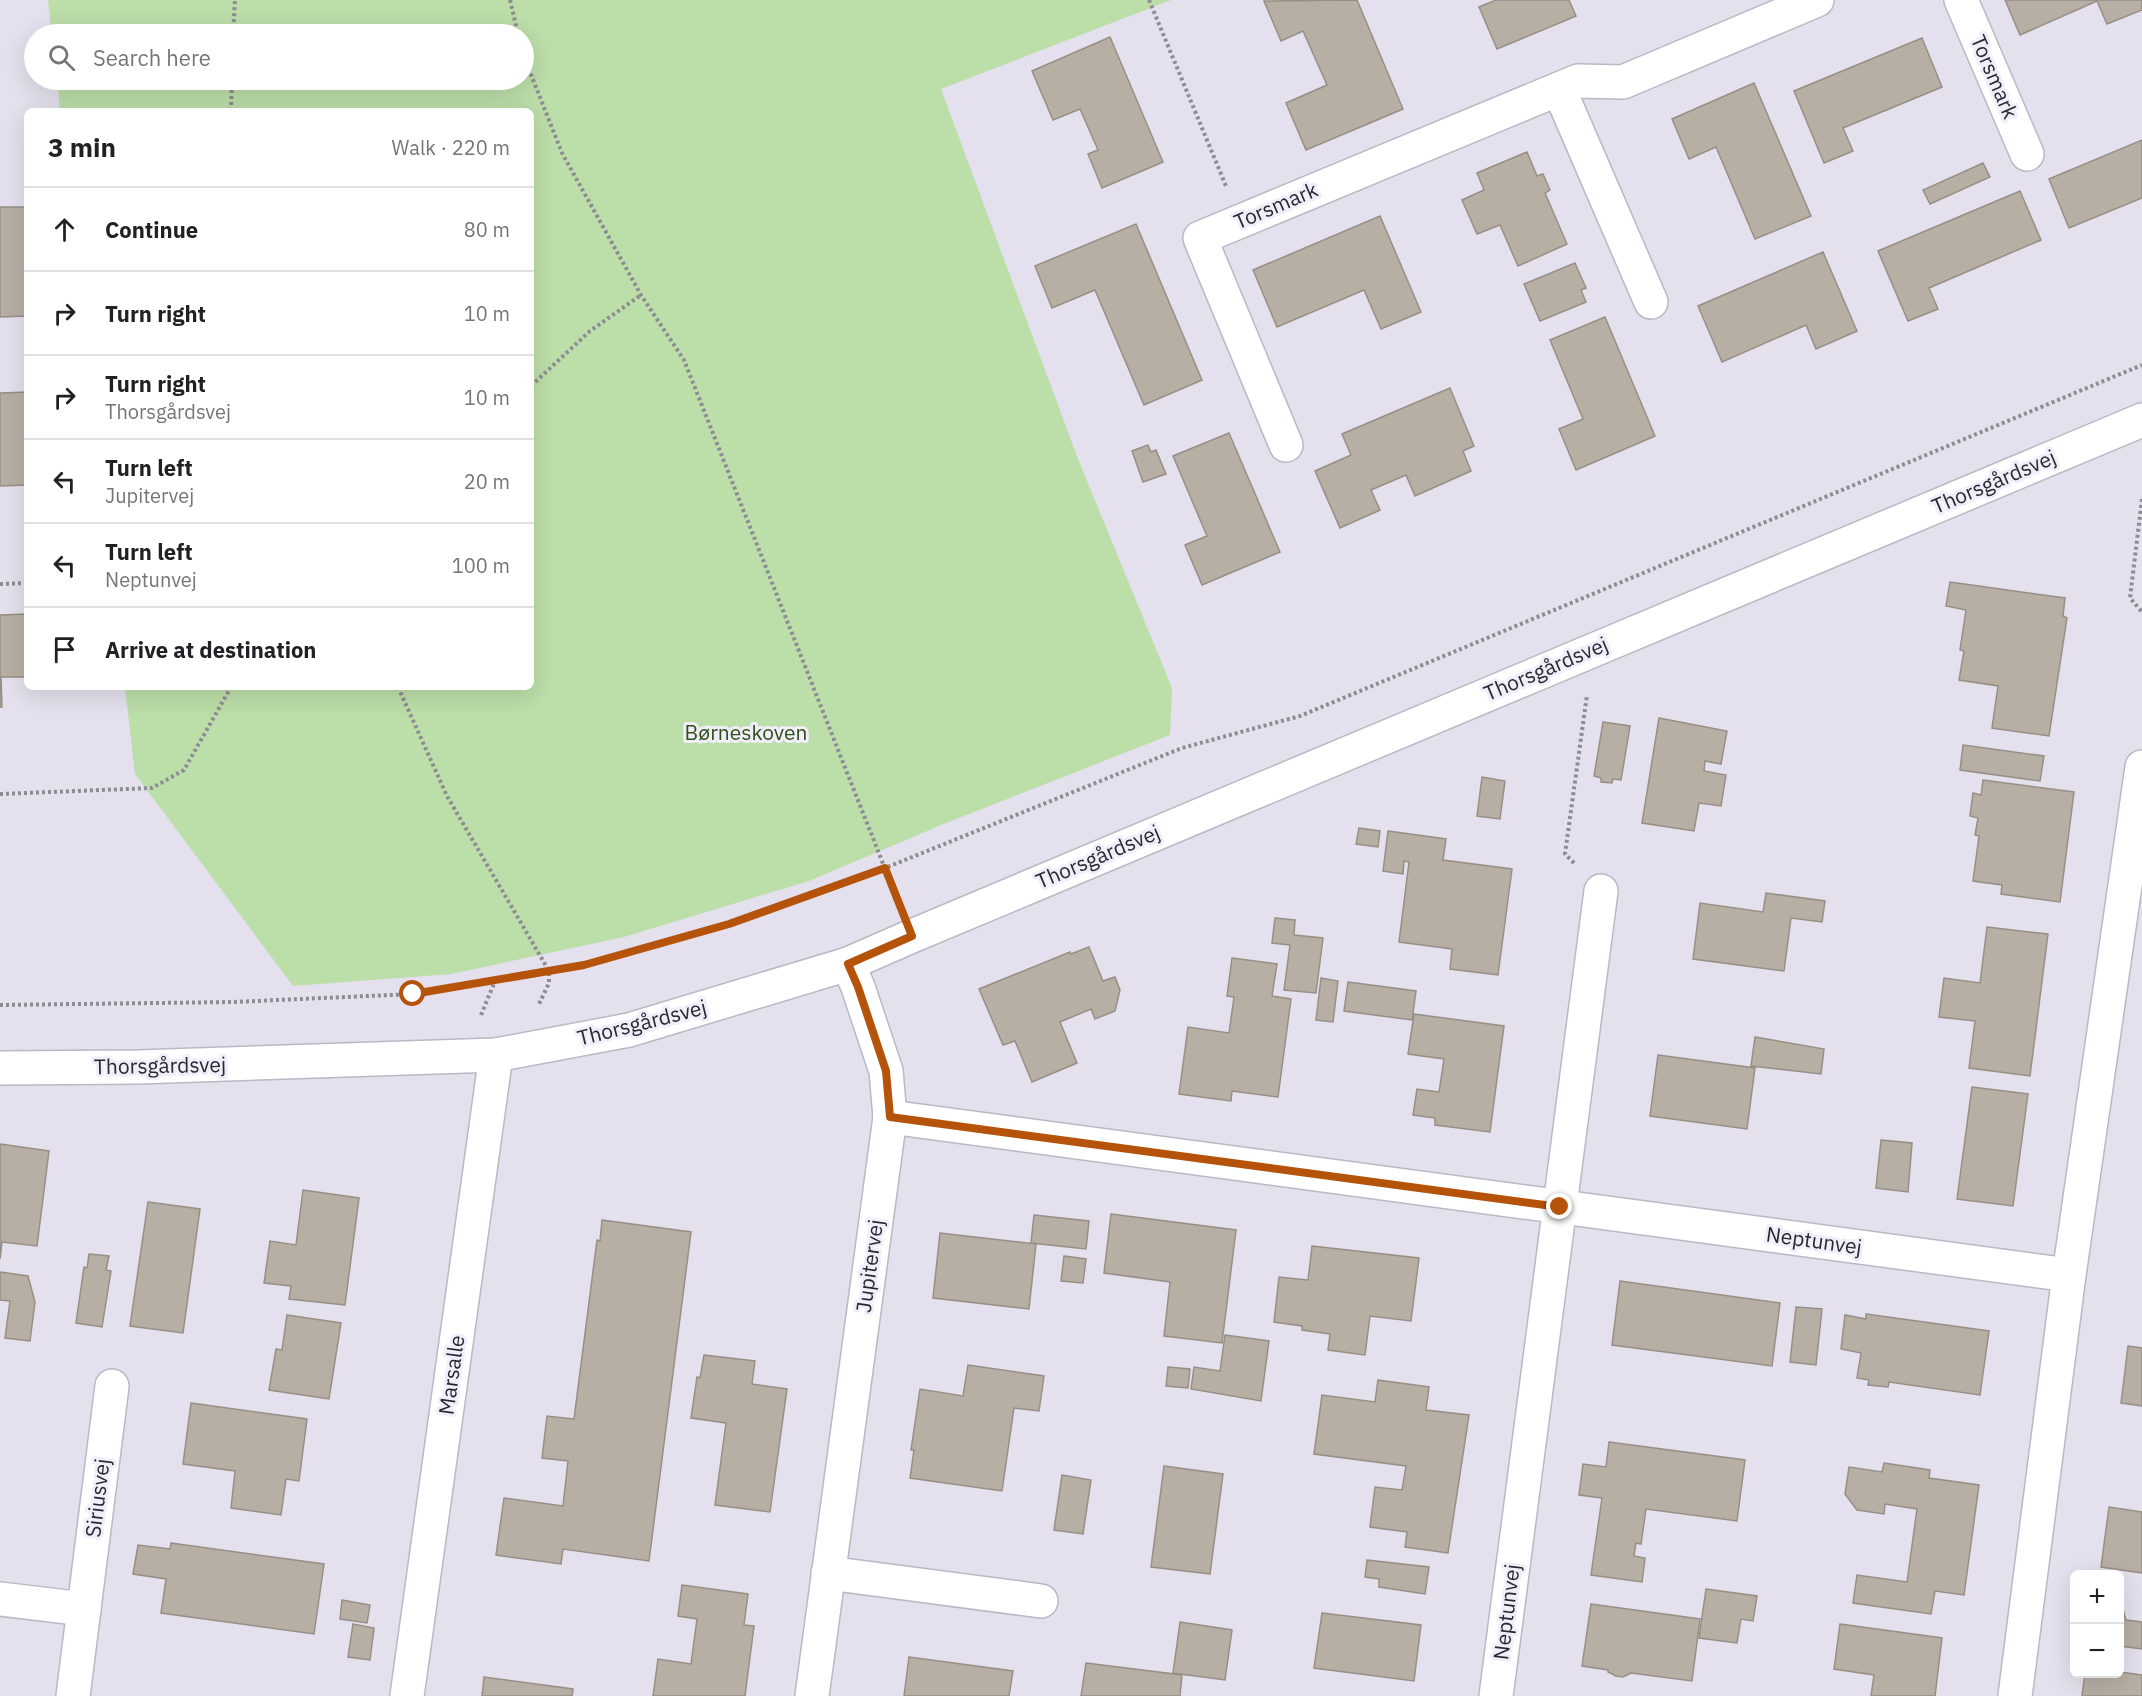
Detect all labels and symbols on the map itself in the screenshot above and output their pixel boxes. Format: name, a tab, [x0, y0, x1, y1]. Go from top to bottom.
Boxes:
street label: Torsmark	[1965, 30, 2025, 123]
street label: Torsmark	[1229, 175, 1322, 235]
street label: Thorsgårdsvej	[1927, 442, 2060, 520]
street label: Thorsgårdsvej	[1479, 629, 1612, 707]
park label: Børneskoven	[685, 718, 807, 746]
street label: Thorsgårdsvej	[1031, 817, 1164, 895]
route start	[399, 980, 425, 1006]
street label: Thorsgårdsvej	[574, 992, 709, 1052]
street label: Thorsgårdsvej	[94, 1050, 226, 1080]
route end	[1546, 1193, 1572, 1219]
street label: Jupitervej	[849, 1217, 889, 1314]
street label: Neptunvej	[1764, 1219, 1864, 1261]
street label: Marsalle	[432, 1333, 470, 1417]
street label: Siriusvej	[78, 1457, 116, 1539]
street label: Neptunvej	[1486, 1562, 1526, 1661]

